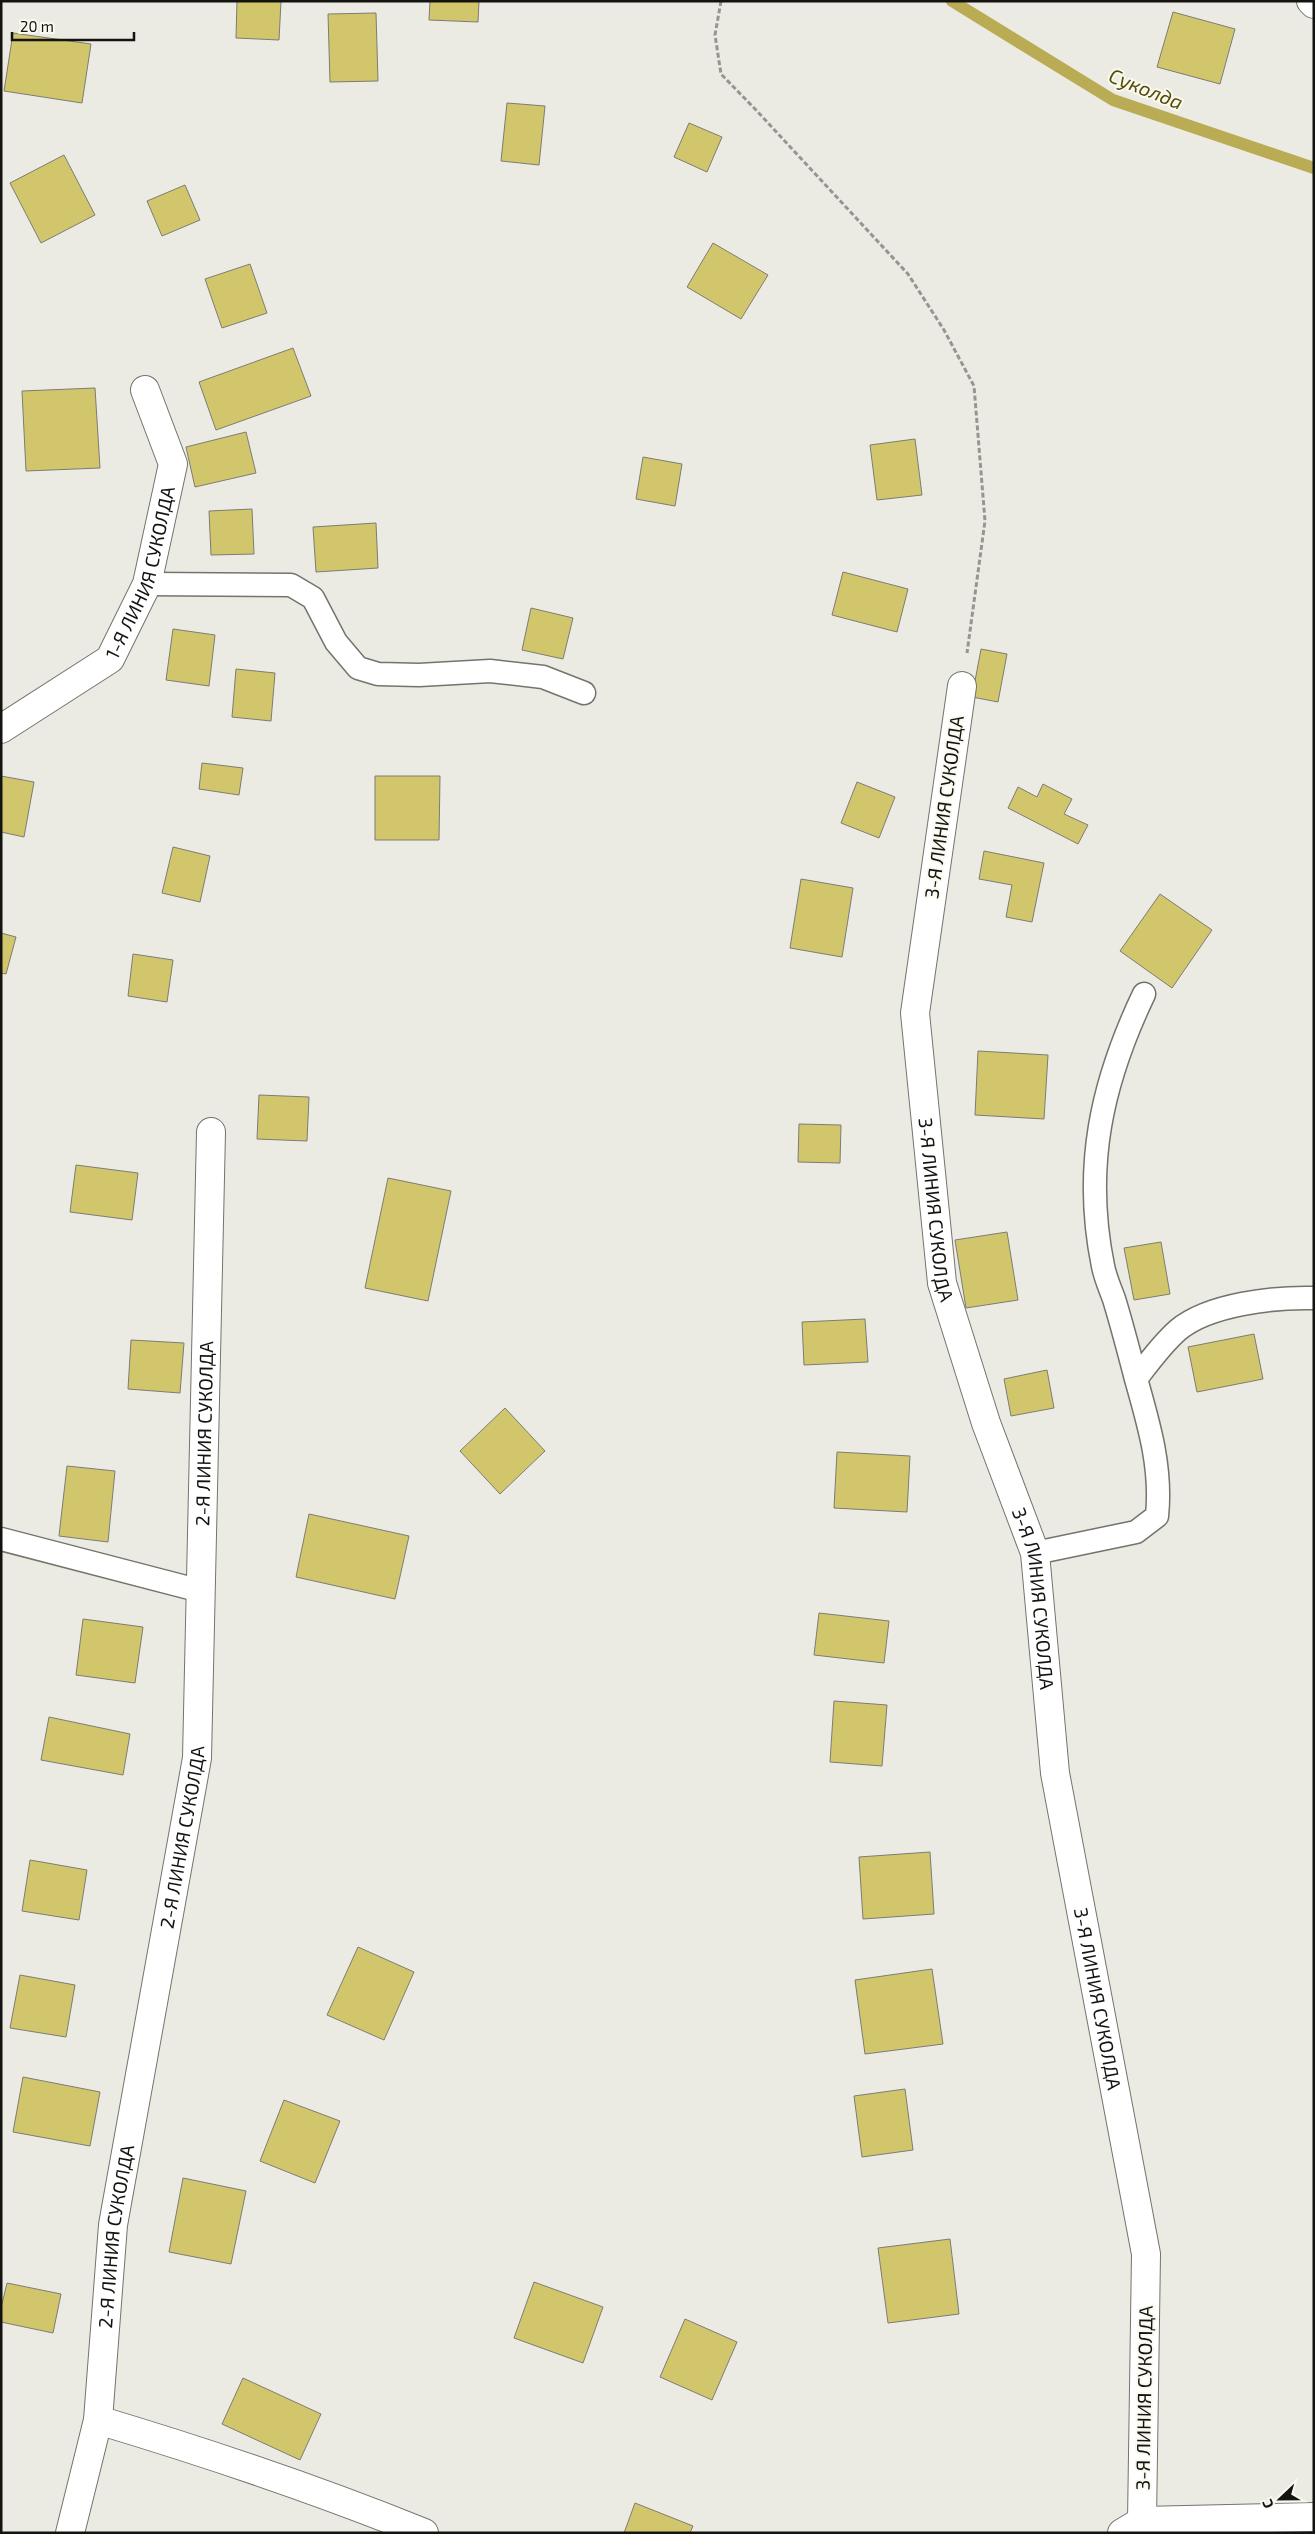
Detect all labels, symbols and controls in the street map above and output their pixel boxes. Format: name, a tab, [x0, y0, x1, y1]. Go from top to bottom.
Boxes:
scale bar	[12, 10, 135, 42]
text: 20 m	[20, 17, 54, 35]
water label: Суколда	[1106, 62, 1187, 114]
street label: 1-Я ЛИНИЯ СУКОЛДА	[100, 484, 179, 663]
street label: 3-Я ЛИНИЯ СУКОЛДА	[919, 714, 968, 900]
street label: 3-Я ЛИНИЯ СУКОЛДА	[915, 1116, 959, 1304]
street label: 2-Я ЛИНИЯ СУКОЛДА	[190, 1341, 217, 1526]
street label: 3-Я ЛИНИЯ СУКОЛДА	[1008, 1504, 1059, 1691]
street label: 2-Я ЛИНИЯ СУКОЛДА	[155, 1746, 208, 1930]
street label: 3-Я ЛИНИЯ СУКОЛДА	[1070, 1906, 1127, 2092]
street label: 2-Я ЛИНИЯ СУКОЛДА	[93, 2142, 138, 2329]
street label: 3-Я ЛИНИЯ СУКОЛДА	[1130, 2305, 1157, 2491]
north arrow	[1255, 2474, 1305, 2524]
text: С	[1258, 2497, 1277, 2511]

